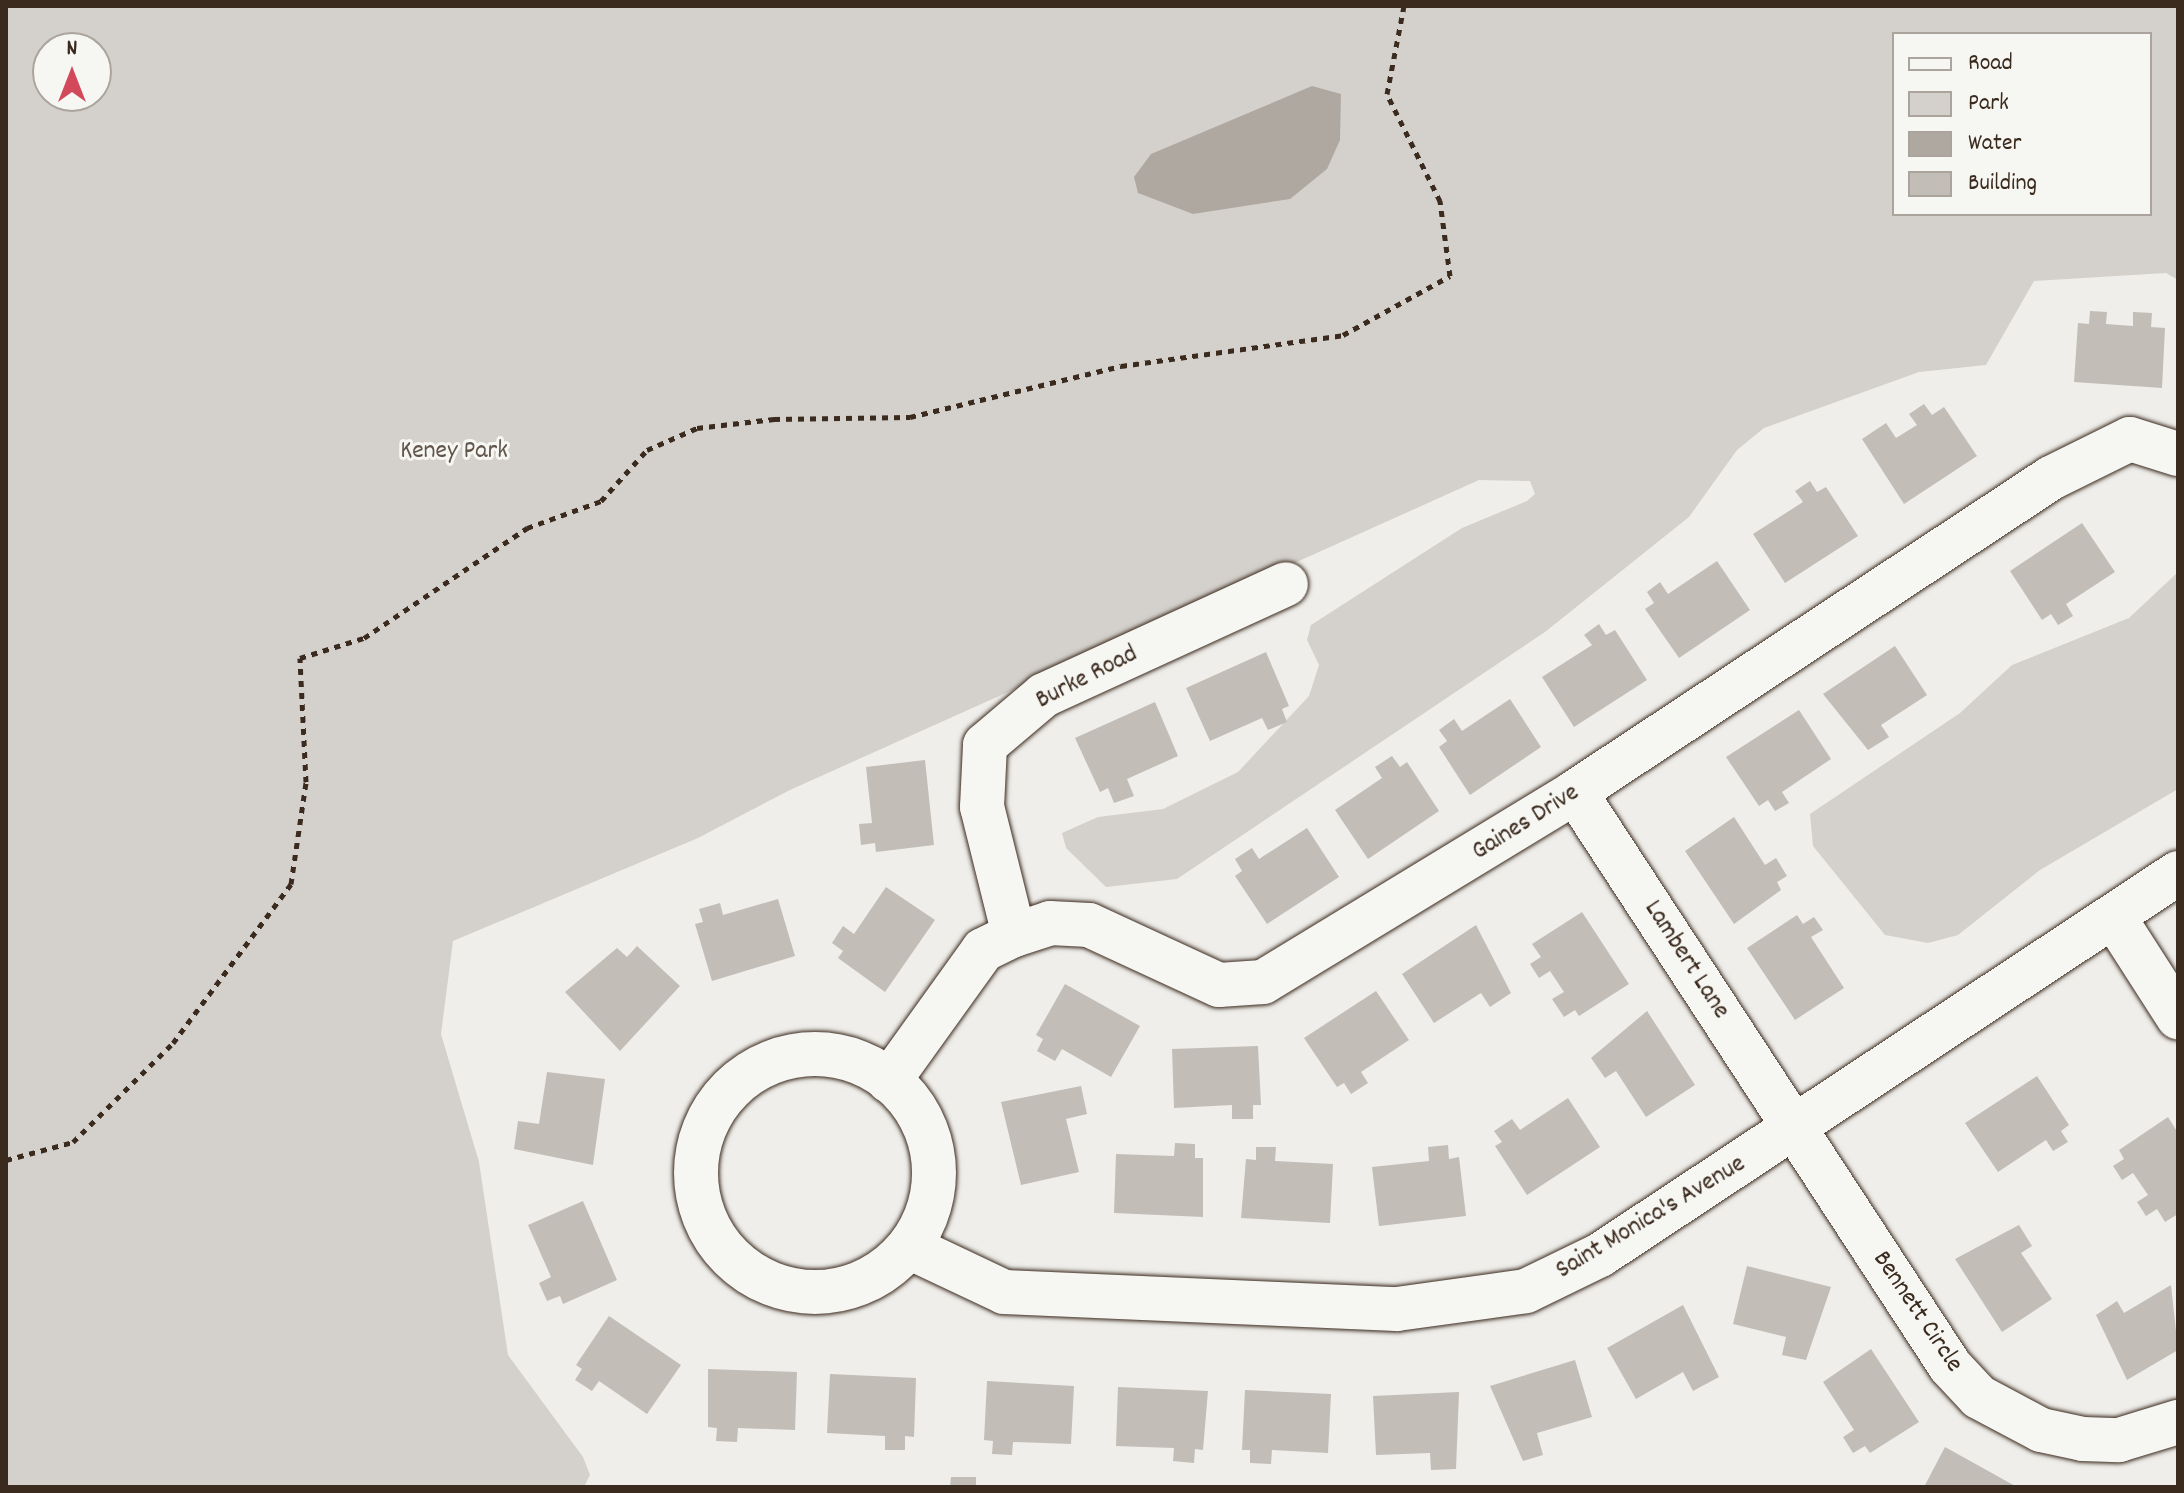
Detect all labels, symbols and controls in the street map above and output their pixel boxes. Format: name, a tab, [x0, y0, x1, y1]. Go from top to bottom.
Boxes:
north arrow	[32, 32, 112, 112]
legend	[1892, 32, 2152, 216]
text: N	[67, 34, 77, 65]
text: Road	[1968, 47, 2013, 81]
text: Park	[1968, 87, 2009, 121]
text: Water	[1968, 127, 2021, 161]
text: Building	[1968, 167, 2037, 201]
park label: Keney Park	[400, 436, 508, 468]
street label: Burke Road	[1031, 639, 1143, 717]
street label: Gaines Drive	[1467, 778, 1585, 868]
street label: Lambert Lane	[1636, 895, 1736, 1025]
street label: Saint Monica's Avenue	[1551, 1149, 1751, 1287]
street label: Bennett Circle	[1865, 1245, 1969, 1379]

